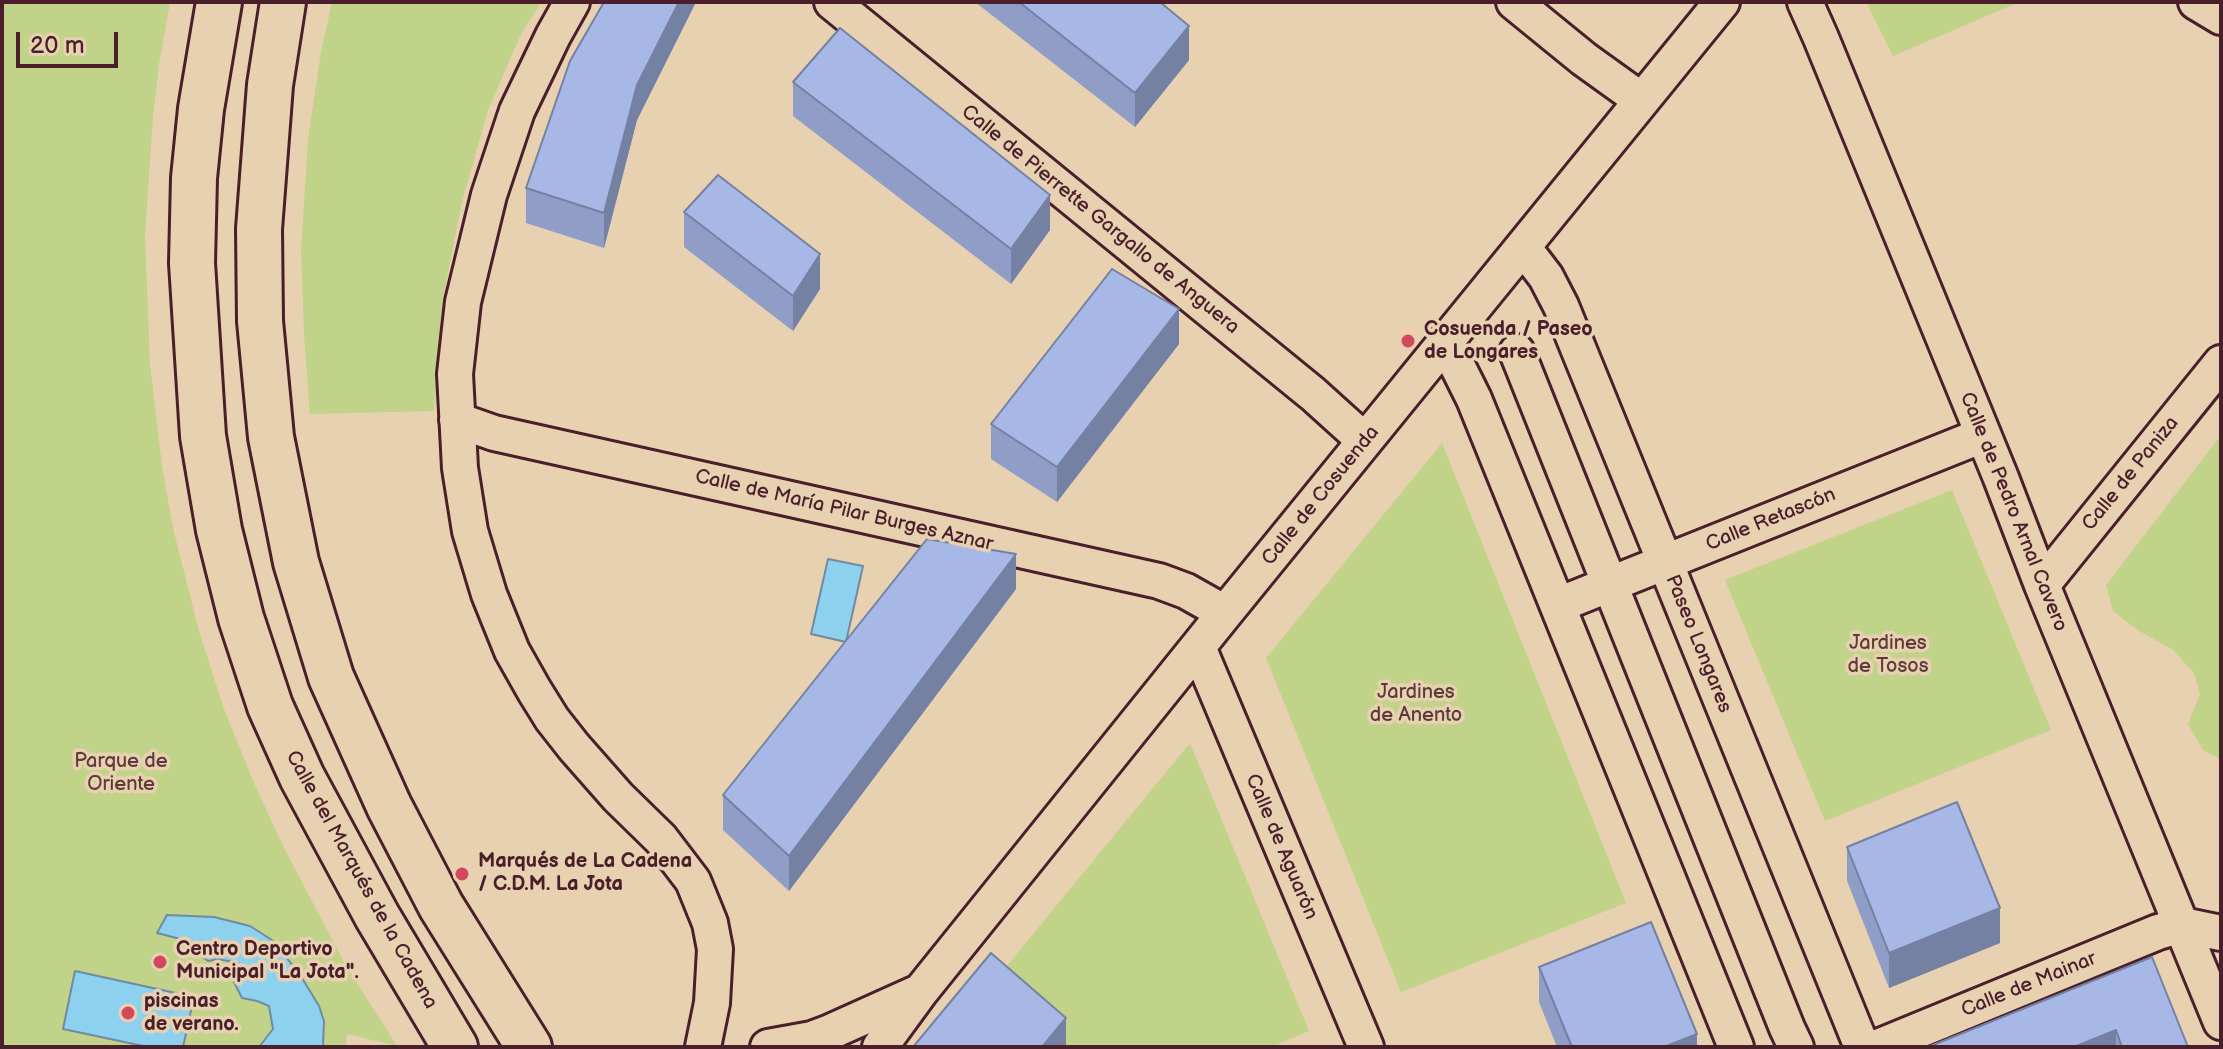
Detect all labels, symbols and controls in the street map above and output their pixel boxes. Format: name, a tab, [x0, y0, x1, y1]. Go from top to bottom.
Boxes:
scale bar	[20, 16, 122, 66]
text: 20 m	[30, 31, 85, 60]
street label: Calle de Pierrette Gargallo de Anguera	[956, 100, 1244, 340]
place label: Cosuenda / Paseo de Longares	[1424, 318, 1593, 365]
marker: Cosuenda / Paseo de Longares	[1399, 332, 1417, 350]
street label: Calle de Pedro Arnal Cavero	[1954, 389, 2072, 635]
street label: Calle de Paniza	[2078, 412, 2184, 536]
street label: Calle de Cosuenda	[1257, 421, 1385, 571]
street label: Calle de María Pilar Burges Aznar	[693, 465, 995, 557]
street label: Calle Retascón	[1703, 483, 1839, 557]
street label: Paseo Longares	[1659, 572, 1737, 716]
park label: Jardines de Tosos	[1847, 632, 1929, 679]
park label: Jardines de Anento	[1370, 681, 1462, 728]
street label: Calle del Marqués de la Cadena	[280, 747, 442, 1013]
park label: Parque de Oriente	[74, 750, 168, 797]
street label: Calle de Aguarón	[1240, 771, 1322, 923]
place label: Marqués de La Cadena / C.D.M. La Jota	[478, 850, 692, 897]
marker: Marqués de La Cadena / C.D.M. La Jota	[453, 865, 471, 883]
place label: Centro Deportivo Municipal "La Jota".	[176, 938, 359, 985]
street label: Calle de Mainar	[1958, 947, 2100, 1023]
marker: Centro Deportivo Municipal "La Jota".	[151, 953, 169, 971]
place label: piscinas de verano.	[144, 990, 239, 1037]
marker: piscinas de verano.	[119, 1004, 137, 1022]

